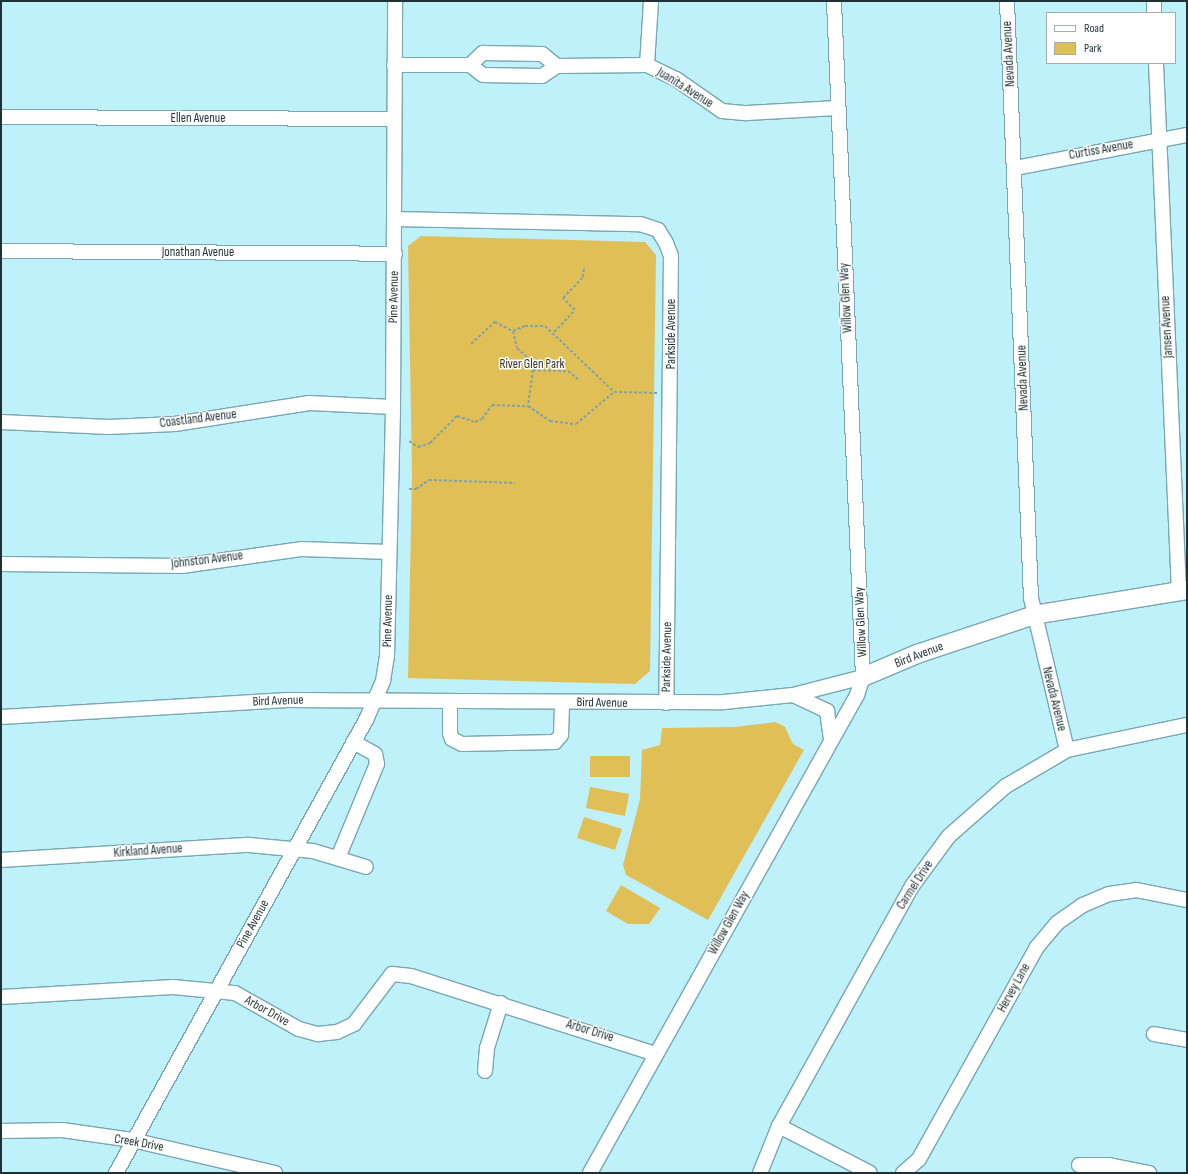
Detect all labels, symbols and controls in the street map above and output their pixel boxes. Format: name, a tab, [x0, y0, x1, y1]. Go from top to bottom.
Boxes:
legend	[1046, 12, 1176, 64]
street label: Nevada Avenue	[999, 21, 1019, 87]
text: Road	[1084, 21, 1104, 36]
text: Park	[1084, 41, 1102, 56]
street label: Juanita Avenue	[654, 64, 716, 112]
street label: Ellen Avenue	[171, 110, 225, 126]
street label: Curtiss Avenue	[1068, 137, 1134, 163]
street label: Jonathan Avenue	[162, 244, 234, 260]
street label: Willow Glen Way	[836, 263, 856, 333]
street label: Pine Avenue	[386, 271, 402, 323]
street label: Jansen Avenue	[1158, 295, 1176, 359]
street label: Parkside Avenue	[663, 299, 679, 369]
street label: Nevada Avenue	[1014, 345, 1032, 411]
park label: River Glen Park	[499, 356, 565, 372]
street label: Coastland Avenue	[159, 407, 237, 431]
street label: Johnston Avenue	[170, 548, 244, 572]
street label: Willow Glen Way	[851, 587, 871, 657]
street label: Pine Avenue	[380, 595, 396, 647]
street label: Parkside Avenue	[659, 622, 675, 692]
street label: Bird Avenue	[892, 639, 946, 671]
street label: Nevada Avenue	[1038, 665, 1070, 733]
street label: Bird Avenue	[252, 692, 304, 710]
street label: Bird Avenue	[576, 695, 628, 711]
street label: Kirkland Avenue	[113, 841, 183, 861]
street label: Carmel Drive	[893, 857, 937, 913]
street label: Willow Glen Way	[705, 888, 753, 958]
street label: Pine Avenue	[233, 897, 273, 951]
street label: Hervey Lane	[994, 961, 1034, 1015]
street label: Arbor Drive	[242, 992, 292, 1030]
street label: Arbor Drive	[564, 1016, 616, 1046]
street label: Creek Drive	[113, 1131, 165, 1155]

